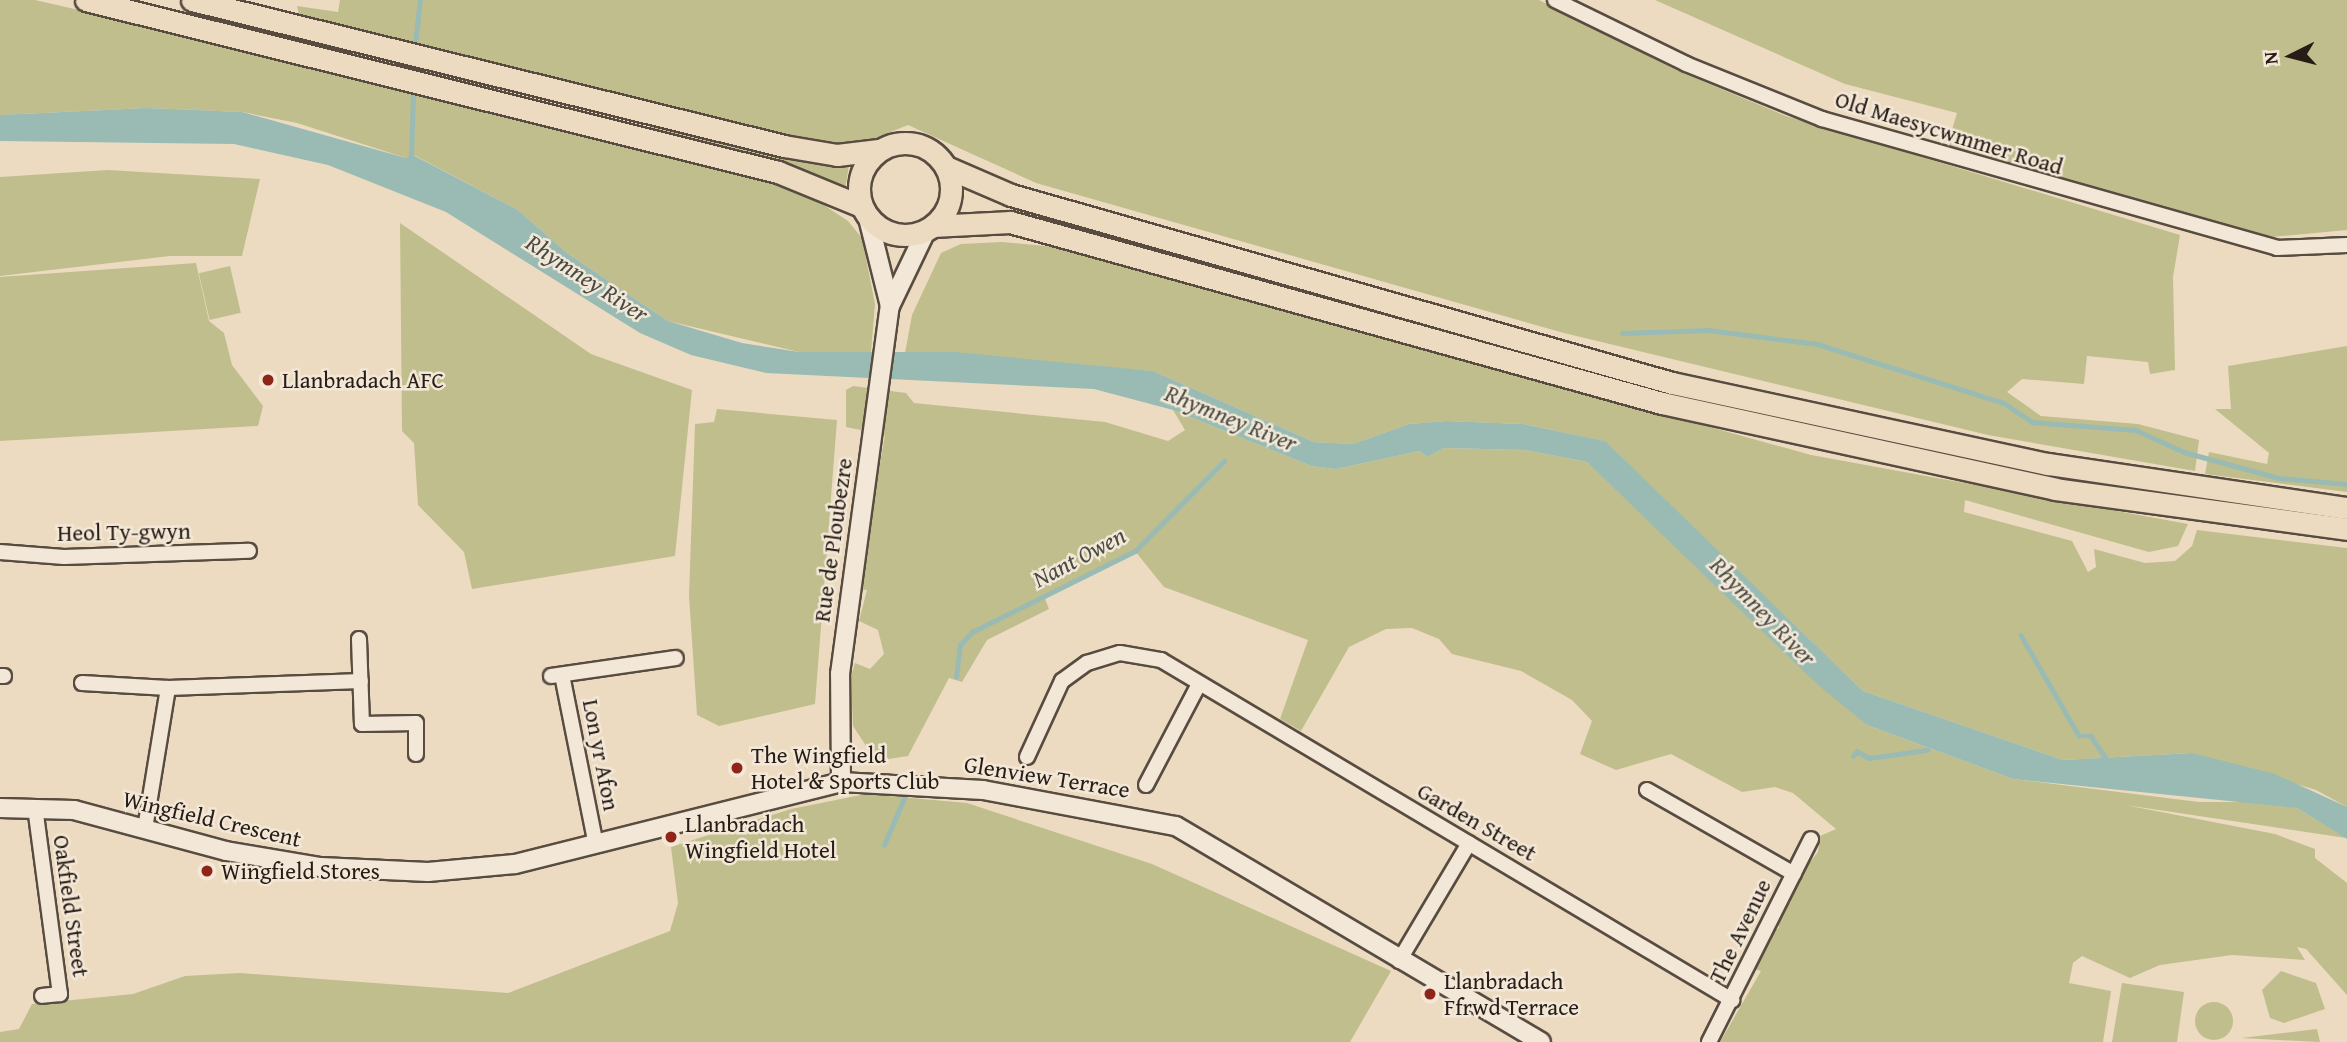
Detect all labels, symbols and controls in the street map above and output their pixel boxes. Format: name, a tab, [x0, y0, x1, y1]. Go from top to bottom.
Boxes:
north arrow	[2256, 21, 2326, 91]
text: N	[2256, 50, 2285, 66]
street label: Old Maesycwmmer Road	[1832, 85, 2066, 181]
water label: Rhymney River	[521, 228, 653, 328]
place label: Llanbradach AFC	[282, 366, 444, 394]
marker: Llanbradach AFC	[260, 372, 276, 388]
water label: Rhymney River	[1161, 378, 1301, 458]
street label: Rue de Ploubezre	[808, 456, 858, 624]
street label: Heol Ty-gwyn	[57, 517, 191, 547]
water label: Nant Owen	[1028, 521, 1130, 593]
water label: Rhymney River	[1704, 551, 1822, 671]
street label: Lon yr Afon	[577, 697, 625, 813]
place label: The Wingfield Hotel & Sports Club	[751, 741, 940, 795]
street label: Glenview Terrace	[962, 750, 1132, 804]
marker: The Wingfield Hotel & Sports Club	[729, 760, 745, 776]
street label: Garden Street	[1413, 777, 1541, 867]
street label: Wingfield Crescent	[120, 785, 304, 853]
place label: Llanbradach Wingfield Hotel	[685, 810, 836, 864]
marker: Llanbradach Wingfield Hotel	[663, 829, 679, 845]
street label: Oakfield Street	[47, 833, 95, 979]
place label: Wingfield Stores	[221, 857, 380, 885]
marker: Wingfield Stores	[199, 863, 215, 879]
street label: The Avenue	[1703, 874, 1777, 988]
place label: Llanbradach Ffrwd Terrace	[1444, 967, 1579, 1021]
marker: Llanbradach Ffrwd Terrace	[1422, 986, 1438, 1002]

